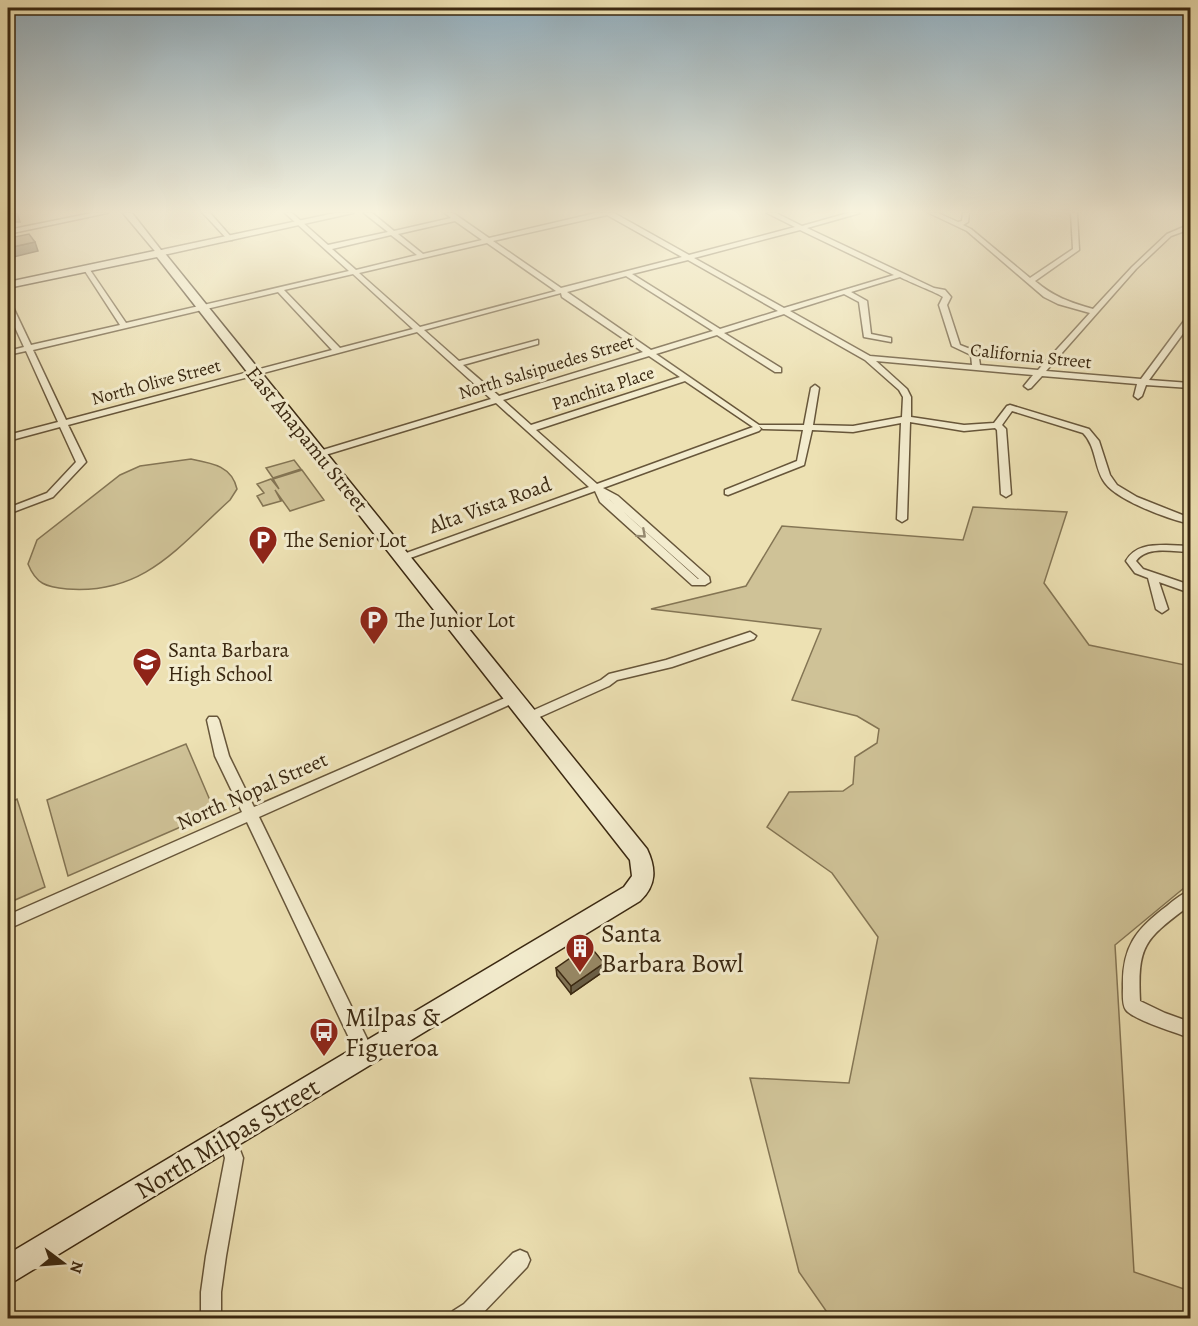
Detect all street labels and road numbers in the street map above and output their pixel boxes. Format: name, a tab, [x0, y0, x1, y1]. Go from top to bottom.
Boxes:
street label: North Salsipuedes Street	[455, 329, 637, 405]
street label: California Street	[969, 338, 1093, 374]
street label: North Olive Street	[89, 353, 223, 411]
street label: East Anapamu Street	[239, 360, 375, 518]
street label: Panchita Place	[549, 360, 657, 416]
street label: Alta Vista Road	[424, 470, 556, 541]
street label: North Nopal Street	[172, 745, 332, 837]
street label: North Milpas Street	[128, 1069, 326, 1207]

